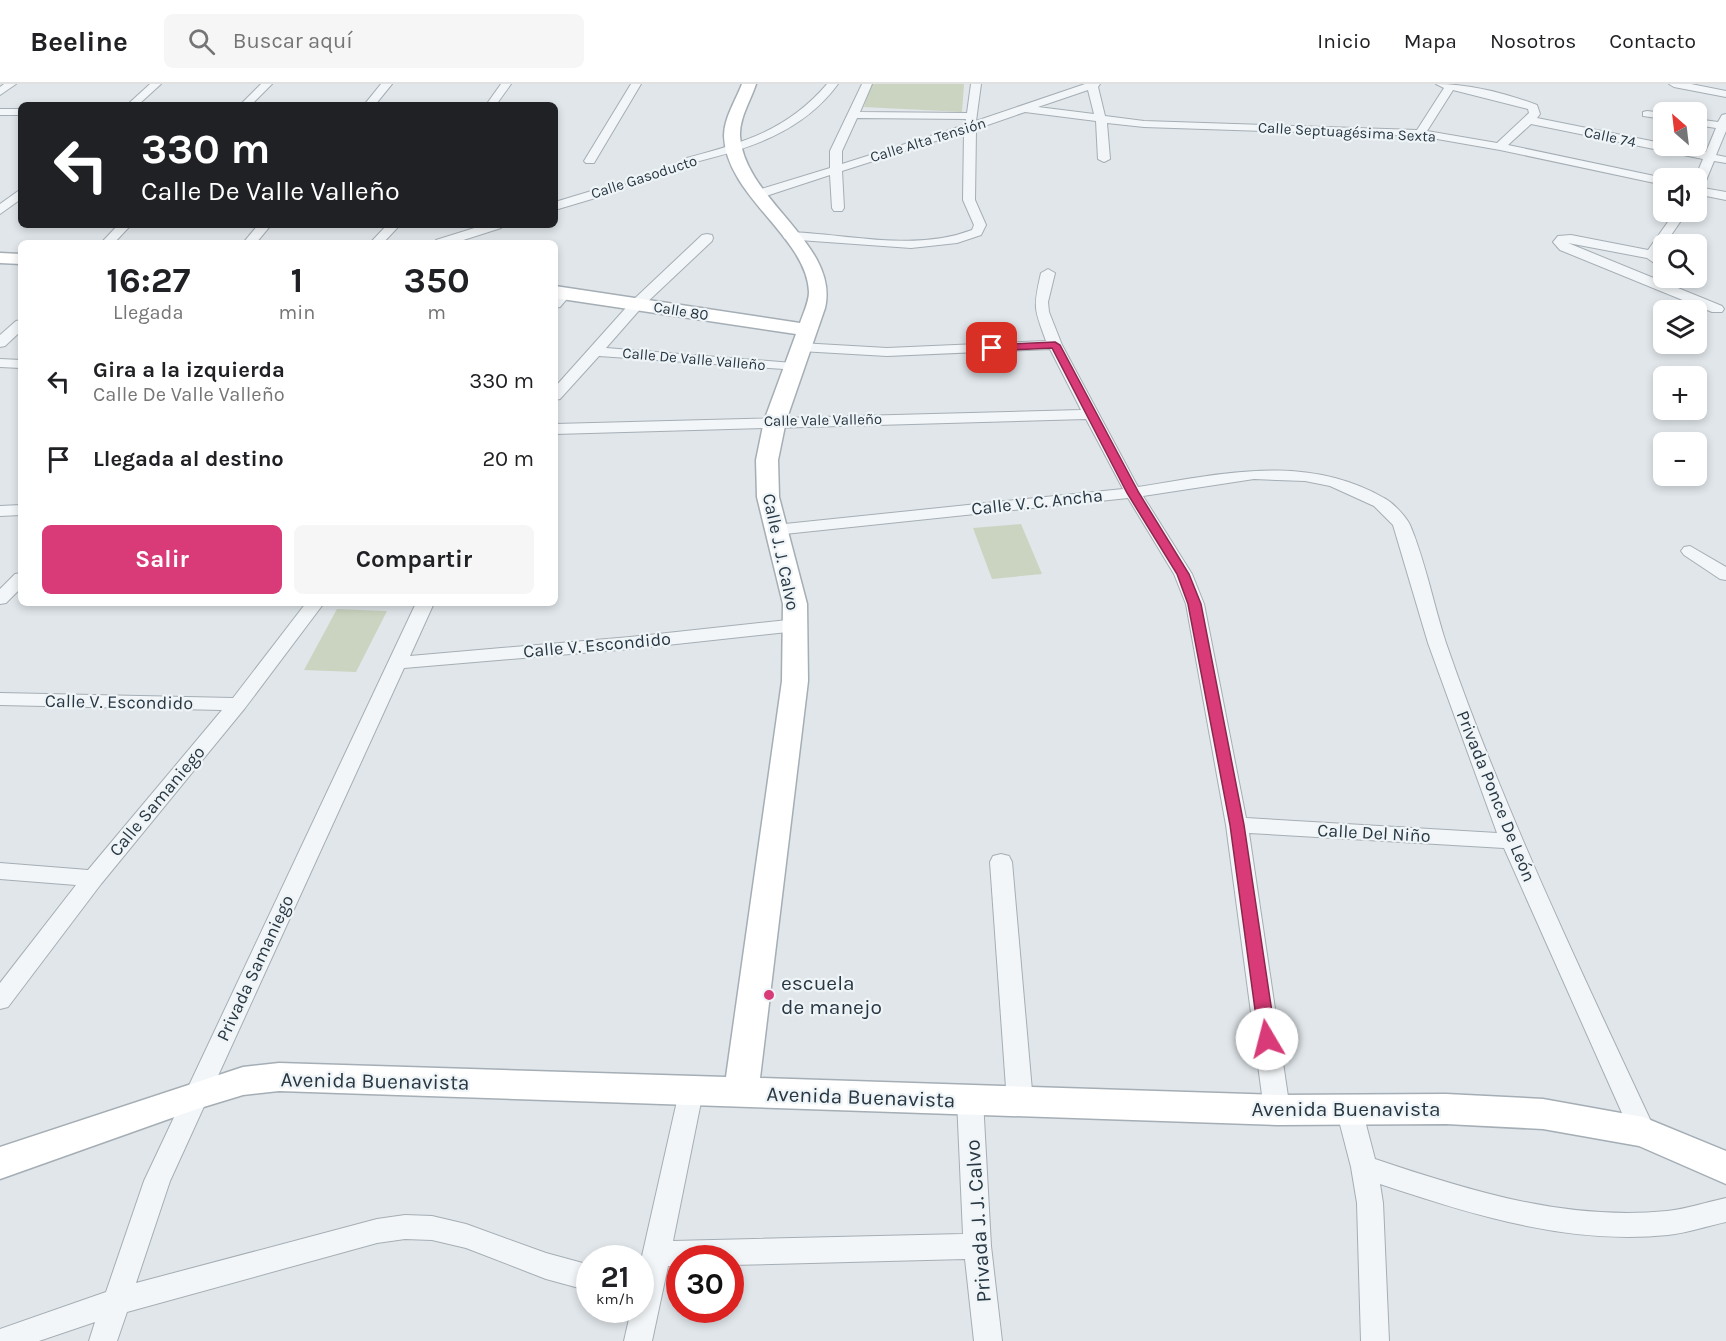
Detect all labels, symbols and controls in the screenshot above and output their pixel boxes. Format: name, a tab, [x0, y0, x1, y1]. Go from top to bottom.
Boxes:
search box	[164, 14, 584, 68]
text: Beeline	[30, 25, 128, 58]
icon: search	[185, 25, 218, 58]
text: Buscar aquí	[233, 28, 353, 54]
text: Inicio	[1317, 29, 1371, 53]
text: Mapa	[1404, 29, 1457, 53]
text: Nosotros	[1490, 29, 1576, 53]
text: Contacto	[1609, 29, 1696, 53]
north arrow	[1653, 102, 1707, 156]
map controls	[1653, 102, 1707, 486]
street label: Calle Alta Tensión	[868, 114, 988, 166]
street label: Calle Septuagésima Sexta	[1257, 118, 1437, 146]
street label: Calle 74	[1582, 123, 1638, 151]
text: 330 m	[141, 124, 270, 174]
icon: left	[42, 126, 120, 204]
street label: Calle Gasoducto	[589, 151, 699, 203]
button: sound	[1653, 168, 1707, 222]
text: Calle De Valle Valleño	[141, 175, 400, 207]
button: search	[1653, 234, 1707, 288]
text: 16:27	[106, 259, 190, 301]
text: 1	[291, 259, 303, 301]
text: 350	[404, 259, 470, 301]
street label: Calle 80	[652, 298, 710, 324]
button: layers	[1653, 300, 1707, 354]
text: Llegada	[113, 301, 183, 324]
text: min	[279, 301, 315, 324]
text: m	[427, 301, 446, 324]
pin	[966, 322, 1017, 373]
icon: arrive	[975, 331, 1008, 364]
street label: Calle De Valle Valleño	[622, 344, 766, 374]
text: Gira a la izquierda	[93, 357, 285, 383]
icon: left	[42, 365, 75, 398]
button: +	[1653, 366, 1707, 420]
text: 330 m	[469, 368, 534, 394]
text: Calle De Valle Valleño	[93, 383, 285, 406]
street label: Calle Vale Valleño	[764, 410, 882, 430]
button: −	[1653, 432, 1707, 486]
icon: arrive	[42, 443, 75, 476]
text: Llegada al destino	[93, 446, 284, 472]
text: 20 m	[482, 446, 534, 472]
street label: Calle V. C. Ancha	[970, 484, 1104, 520]
street label: Calle J. J. Calvo	[758, 492, 804, 612]
button: Salir	[42, 525, 282, 594]
button: Compartir	[294, 525, 534, 594]
street label: Calle V. Escondido	[522, 628, 672, 662]
street label: Calle V. Escondido	[45, 690, 193, 714]
street label: Privada Ponce De León	[1452, 707, 1540, 885]
street label: Calle Samaniego	[104, 741, 210, 861]
street label: Calle Del Niño	[1317, 819, 1431, 847]
street label: Privada Samaniego	[212, 891, 298, 1045]
place label: escuela de manejo	[781, 971, 882, 1019]
marker: escuela de manejo	[762, 988, 776, 1002]
position arrow	[1235, 1007, 1299, 1071]
street label: Avenida Buenavista	[280, 1067, 470, 1095]
street label: Avenida Buenavista	[766, 1082, 956, 1112]
street label: Avenida Buenavista	[1252, 1097, 1440, 1121]
street label: Privada J. J. Calvo	[960, 1139, 996, 1303]
speed limit sign: 30	[666, 1245, 744, 1323]
text: 21	[601, 1259, 629, 1295]
text: km/h	[596, 1290, 634, 1308]

